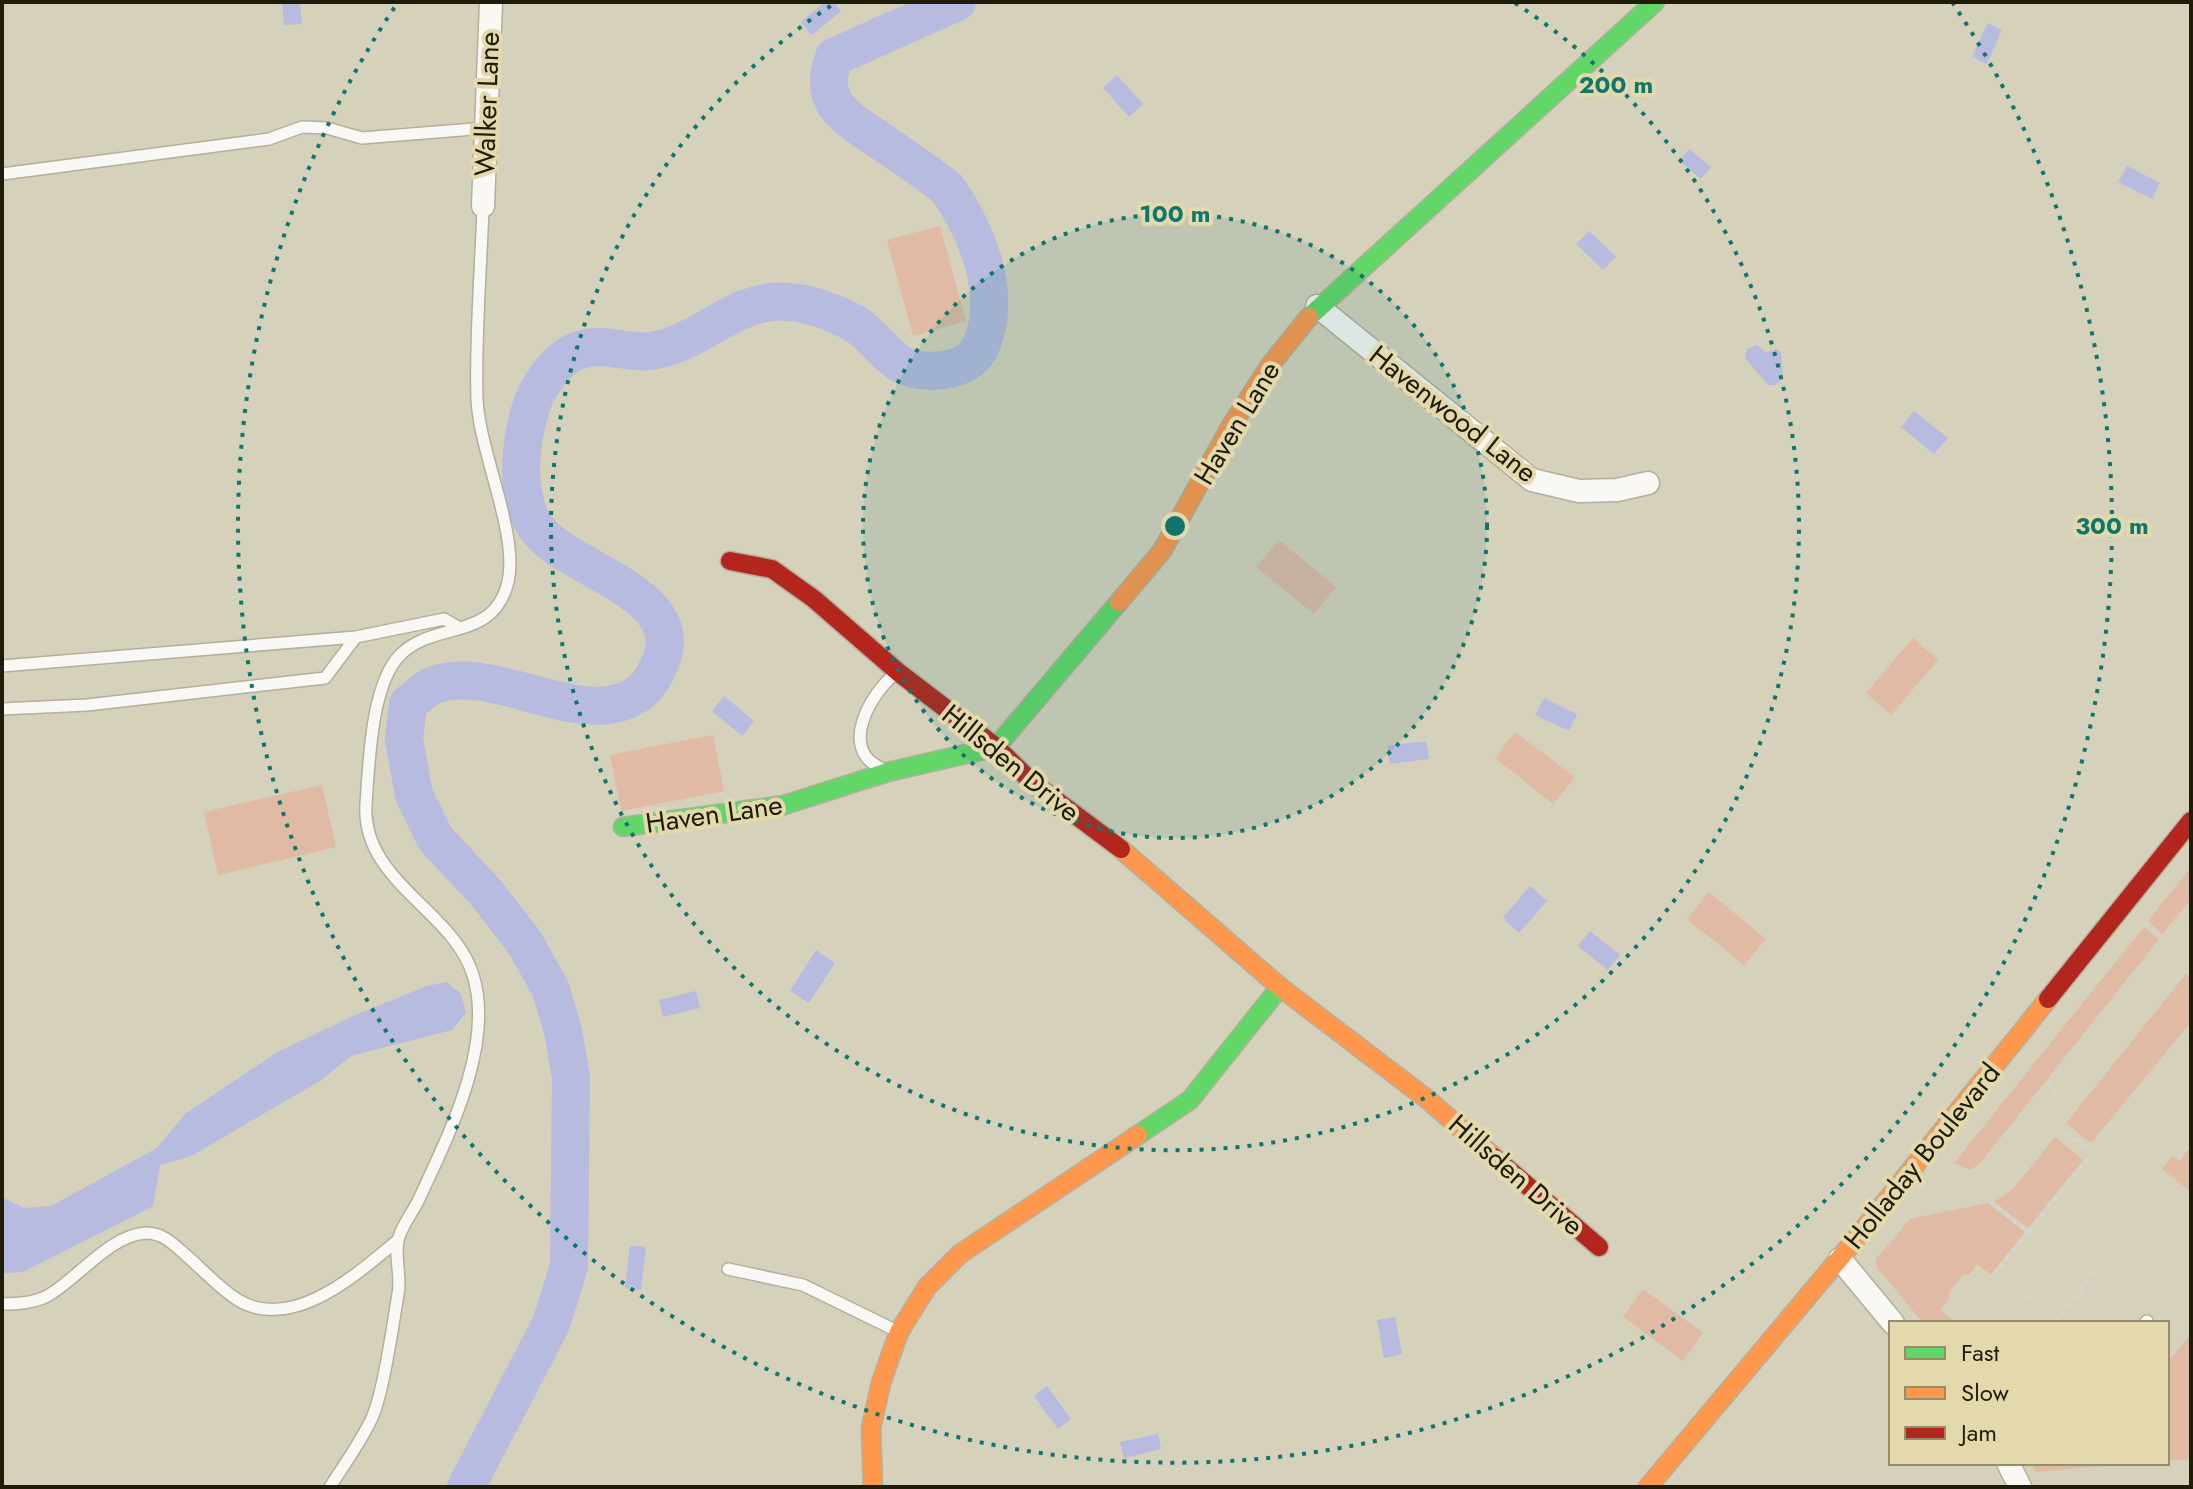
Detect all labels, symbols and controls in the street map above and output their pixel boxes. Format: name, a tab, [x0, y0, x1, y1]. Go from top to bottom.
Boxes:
street label: Walker Lane	[464, 31, 510, 177]
text: 200 m	[1579, 67, 1653, 102]
text: 100 m	[1140, 196, 1210, 231]
street label: Havenwood Lane	[1360, 335, 1546, 493]
street label: Haven Lane	[1184, 353, 1290, 493]
text: 300 m	[2075, 508, 2149, 543]
centre of rings	[1161, 512, 1189, 540]
street label: Hillsden Drive	[933, 694, 1089, 832]
street label: Haven Lane	[643, 784, 785, 844]
street label: Holladay Boulevard	[1834, 1054, 2010, 1258]
street label: Hillsden Drive	[1439, 1105, 1593, 1245]
legend	[1889, 1321, 2169, 1465]
text: Fast	[1961, 1335, 1999, 1370]
text: Slow	[1961, 1375, 2009, 1410]
text: Jam	[1958, 1415, 1997, 1450]

